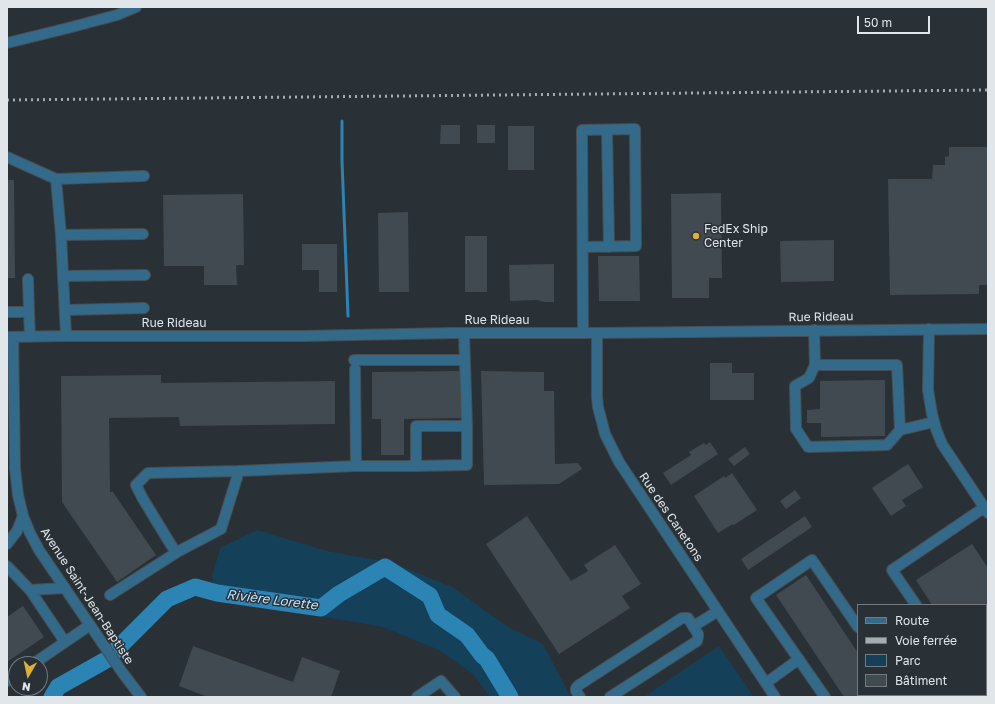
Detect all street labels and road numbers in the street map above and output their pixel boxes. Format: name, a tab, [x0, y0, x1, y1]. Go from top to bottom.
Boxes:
street label: Rue Rideau	[788, 309, 854, 325]
street label: Rue Rideau	[465, 313, 529, 327]
street label: Rue Rideau	[142, 316, 206, 330]
street label: Rue des Canetons	[636, 470, 706, 564]
street label: Avenue Saint-Jean-Baptiste	[37, 525, 137, 667]

